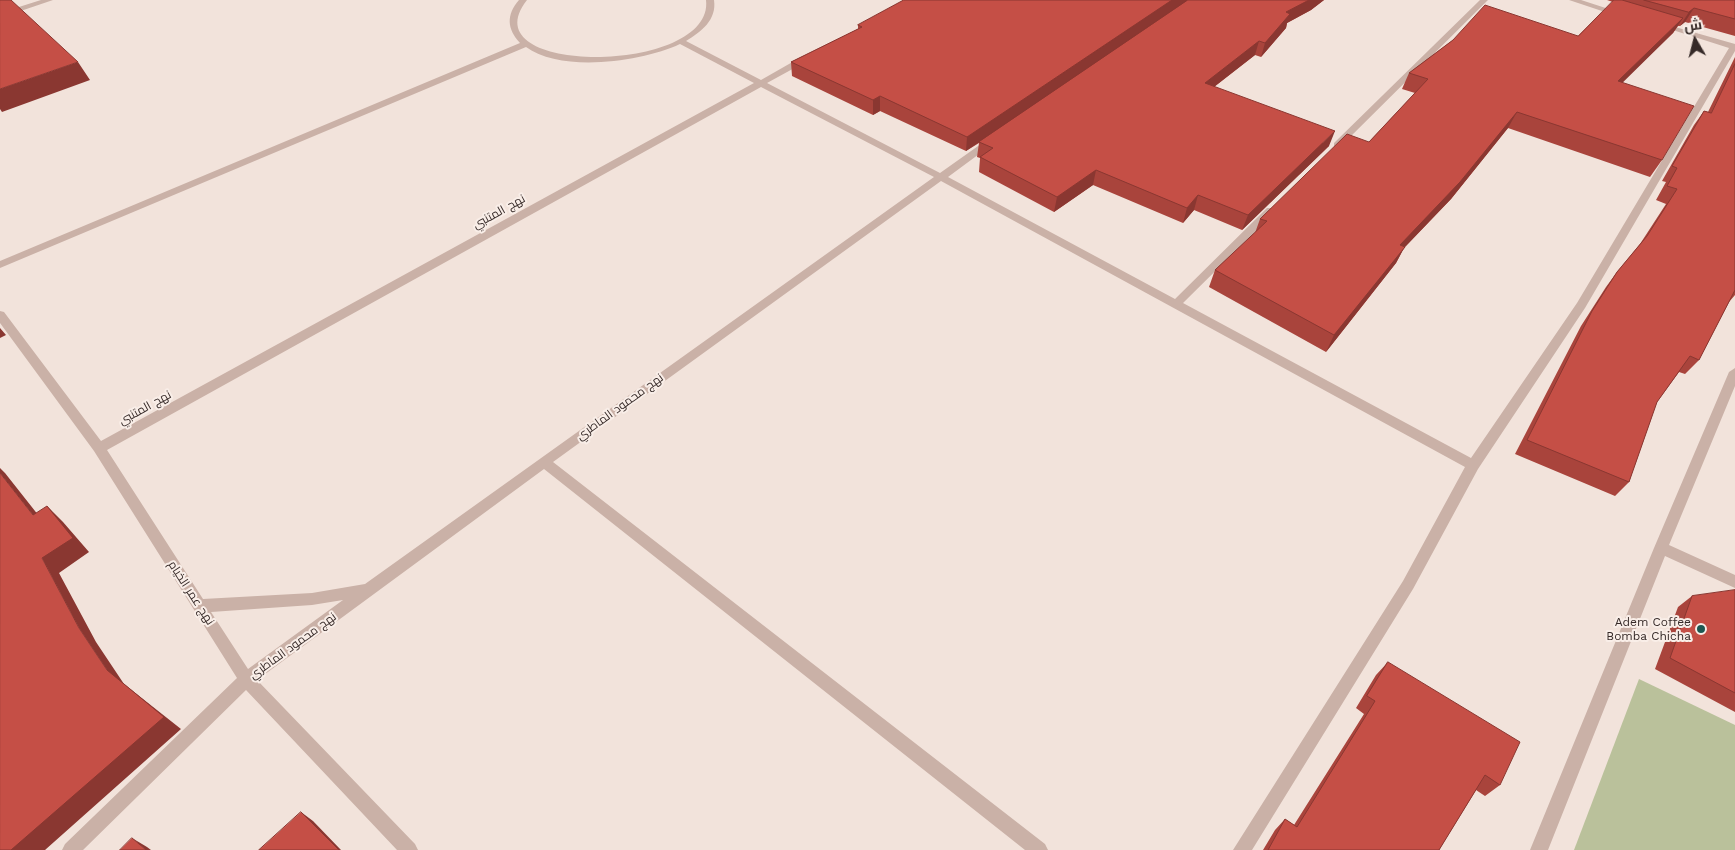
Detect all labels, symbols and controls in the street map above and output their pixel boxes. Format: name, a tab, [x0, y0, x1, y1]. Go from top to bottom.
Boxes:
north arrow	[1670, 15, 1720, 65]
text: ش	[1683, 16, 1703, 34]
street label: نهج المتنبي	[470, 192, 528, 232]
street label: نهج محمود الماطري	[574, 371, 666, 443]
street label: نهج المتنبي	[116, 388, 174, 428]
street label: نهج عمر الخيام	[165, 558, 217, 628]
street label: نهج محمود الماطري	[247, 610, 339, 682]
place label: Adem Coffee Bomba Chicha	[1606, 615, 1691, 643]
marker: Adem Coffee Bomba Chicha	[1695, 623, 1707, 635]

